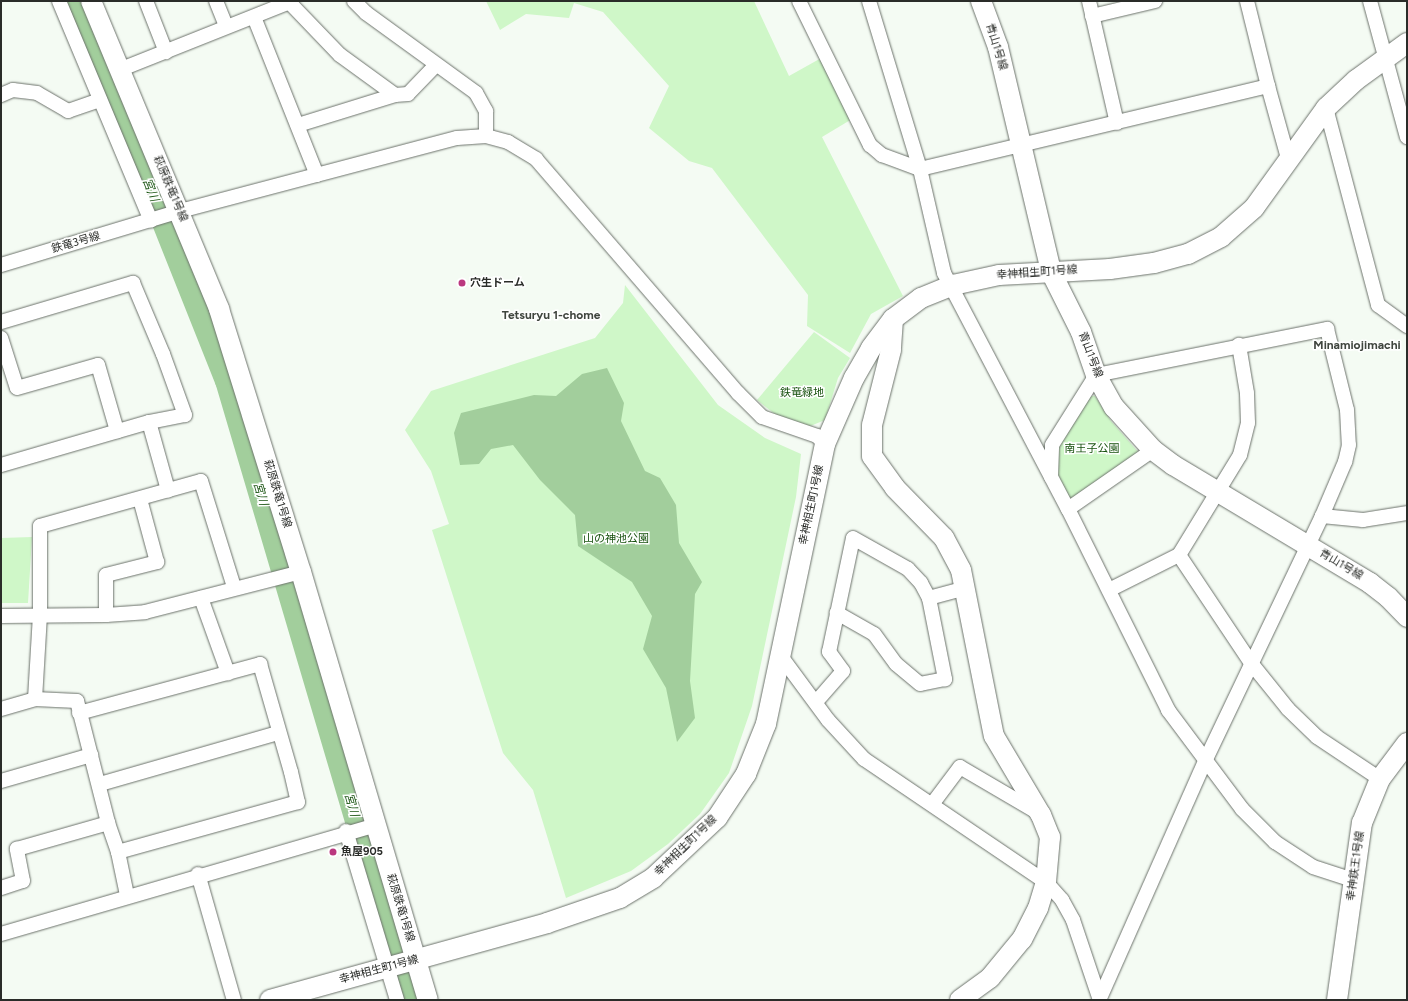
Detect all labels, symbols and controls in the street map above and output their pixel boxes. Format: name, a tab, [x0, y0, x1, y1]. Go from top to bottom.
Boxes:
street label: 青山1号線	[983, 22, 1009, 72]
street label: 萩原鉄竜1号線	[150, 154, 190, 224]
water label: 宮川	[139, 176, 161, 204]
street label: 鉄竜3号線	[50, 230, 102, 256]
street label: 幸神相生町1号線	[996, 264, 1078, 282]
place label: 穴生ドーム	[470, 276, 525, 290]
marker: 穴生ドーム	[457, 278, 467, 288]
district label: Tetsuryu 1-chome	[502, 309, 600, 323]
street label: 青山1号線	[1075, 330, 1105, 380]
district label: Minamiojimachi	[1313, 339, 1401, 353]
park label: 鉄竜緑地	[780, 386, 824, 400]
park label: 南王子公園	[1065, 442, 1119, 456]
street label: 萩原鉄竜1号線	[260, 458, 294, 530]
street label: 幸神相生町1号線	[797, 464, 827, 546]
water label: 宮川	[250, 480, 270, 508]
park label: 山の神池公園	[583, 532, 649, 546]
street label: 青山1号線	[1317, 547, 1365, 583]
water label: 宮川	[341, 791, 361, 819]
street label: 幸神相生町1号線	[652, 813, 720, 879]
street label: 幸神鉄王1号線	[1345, 830, 1367, 902]
place label: 魚屋905	[341, 845, 383, 859]
marker: 魚屋905	[328, 847, 338, 857]
street label: 萩原鉄竜1号線	[383, 872, 417, 944]
street label: 幸神相生町1号線	[338, 953, 420, 987]

